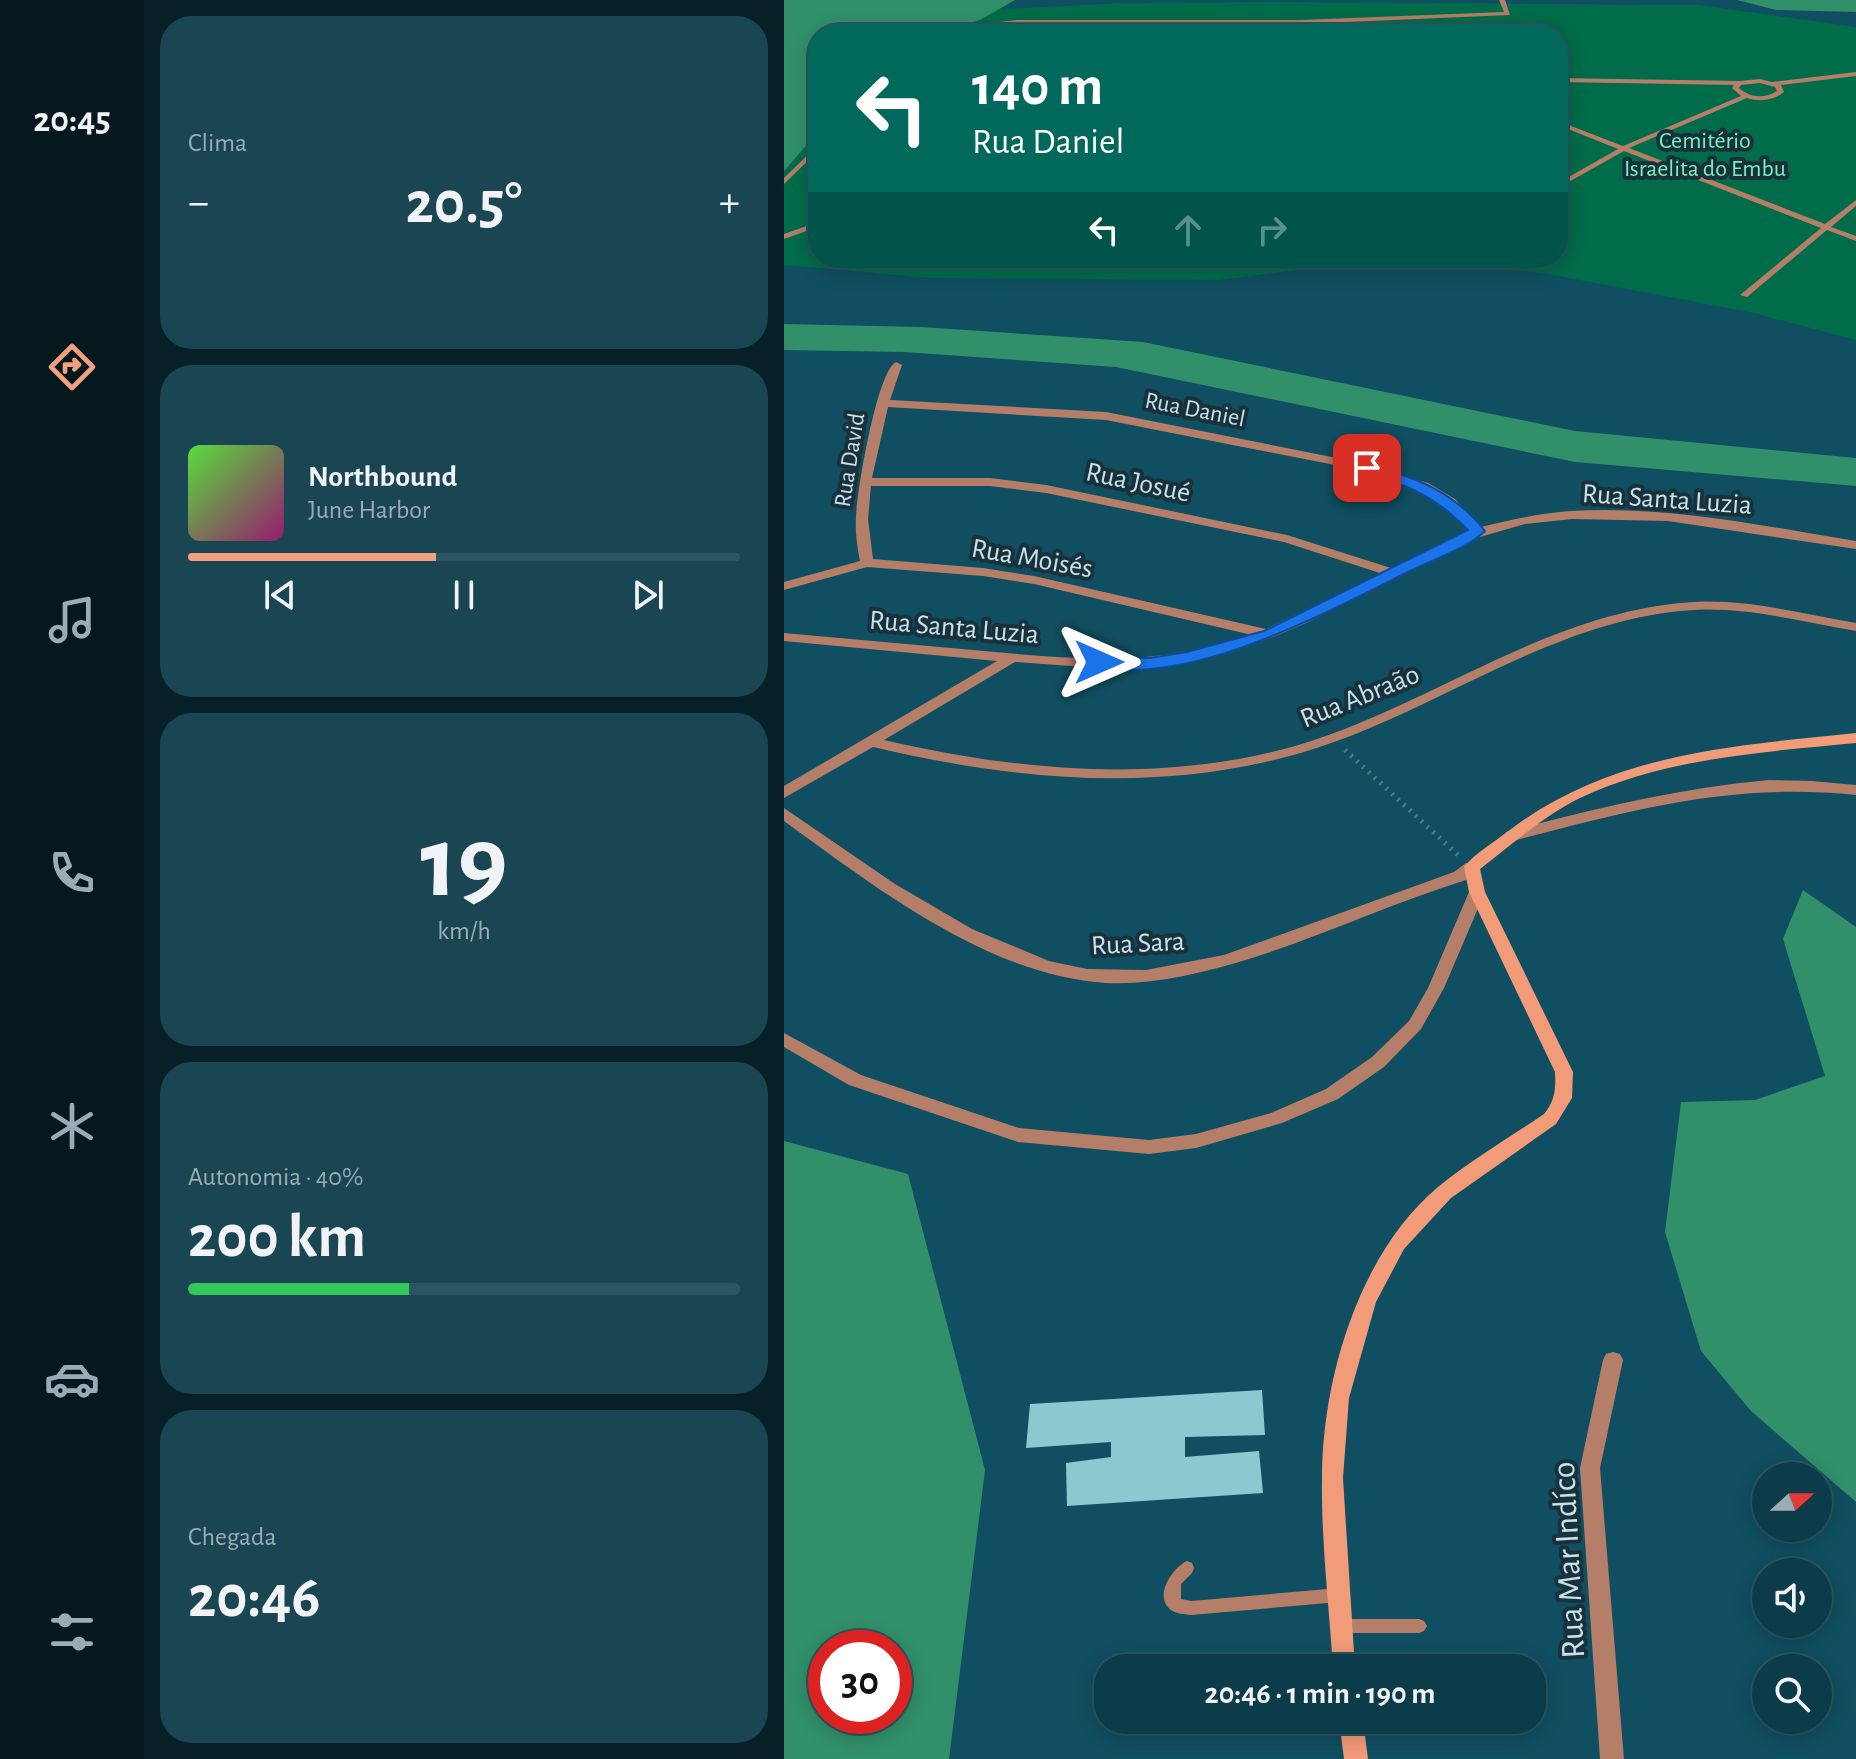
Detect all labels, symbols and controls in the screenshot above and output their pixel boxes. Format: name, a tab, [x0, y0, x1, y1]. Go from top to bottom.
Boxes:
icon: left	[840, 56, 944, 160]
text: 140 m	[972, 59, 1103, 115]
text: 20:45	[33, 102, 111, 138]
text: Rua Daniel	[972, 124, 1125, 160]
park label: Cemitério Israelita do Embu	[1624, 129, 1786, 181]
text: Clima	[188, 130, 247, 156]
text: 20.5°	[406, 174, 522, 234]
text: −	[188, 181, 209, 225]
text: +	[719, 181, 740, 225]
icon: left	[1082, 208, 1126, 252]
icon: ahead	[1166, 208, 1210, 252]
icon: right	[1250, 208, 1294, 252]
icon: directions	[44, 339, 100, 395]
street label: Rua Daniel	[1143, 389, 1247, 431]
street label: Rua David	[831, 411, 869, 509]
pin	[1333, 434, 1401, 502]
icon: arrive	[1345, 446, 1389, 490]
street label: Rua Josué	[1083, 458, 1193, 508]
text: Northbound	[308, 462, 457, 492]
street label: Rua Santa Luzia	[1581, 480, 1753, 520]
text: June Harbor	[308, 497, 430, 523]
street label: Rua Moisés	[969, 535, 1095, 583]
icon: previous	[258, 573, 302, 617]
icon: pause	[442, 573, 486, 617]
icon: next	[626, 573, 670, 617]
icon: music	[44, 592, 100, 648]
street label: Rua Santa Luzia	[868, 607, 1040, 649]
position arrow	[1057, 620, 1141, 704]
street label: Rua Abraão	[1297, 661, 1423, 733]
text: 19	[420, 812, 508, 916]
icon: phone	[44, 845, 100, 901]
text: km/h	[437, 918, 491, 944]
street label: Rua Sara	[1090, 928, 1186, 960]
icon: climate	[44, 1098, 100, 1154]
text: Autonomia · 40%	[188, 1164, 363, 1190]
text: 200 km	[188, 1208, 366, 1268]
icon: car	[44, 1351, 100, 1407]
street label: Rua Mar Indíco	[1547, 1461, 1591, 1659]
north arrow	[1752, 1462, 1832, 1542]
map controls	[1752, 1462, 1832, 1734]
text: Chegada	[188, 1524, 277, 1550]
button: sound	[1752, 1558, 1832, 1638]
text: 20:46	[188, 1568, 320, 1628]
icon: filters	[44, 1604, 100, 1660]
speed limit sign: 30	[808, 1630, 912, 1734]
button: search	[1752, 1654, 1832, 1734]
text: 20:46 · 1 min · 190 m	[1205, 1679, 1435, 1709]

